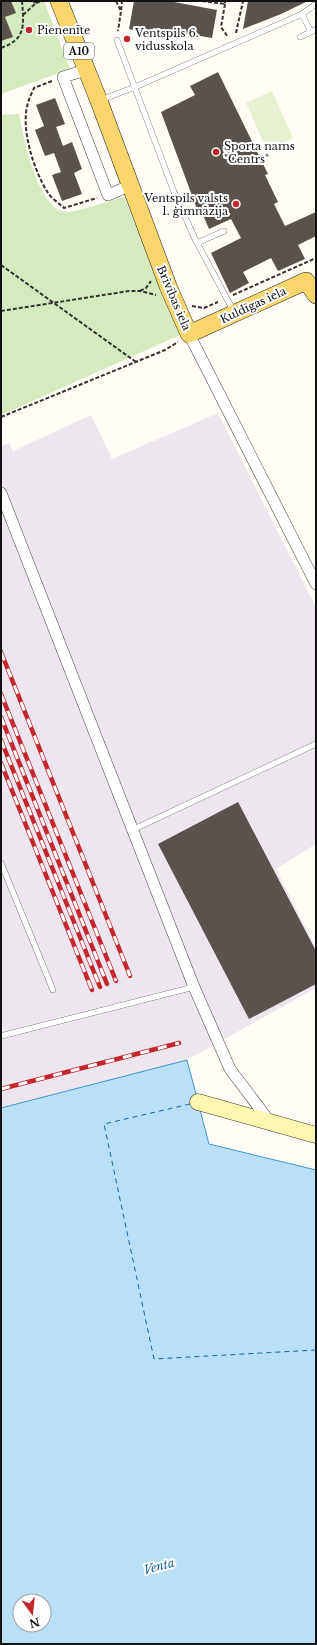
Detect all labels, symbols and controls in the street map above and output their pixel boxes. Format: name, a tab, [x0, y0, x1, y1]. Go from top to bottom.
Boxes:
place label: Pienenīte	[37, 23, 90, 37]
marker: Pienenīte	[24, 25, 34, 35]
place label: Ventspils 6. vidusskola	[134, 26, 199, 53]
marker: Ventspils 6. vidusskola	[122, 34, 132, 44]
road number: A10	[64, 43, 94, 59]
place label: Sporta nams "Centrs"	[224, 139, 295, 166]
marker: Sporta nams "Centrs"	[211, 147, 221, 157]
place label: Ventspils valsts 1. ģimnāzija	[143, 191, 229, 218]
marker: Ventspils valsts 1. ģimnāzija	[231, 199, 241, 209]
street label: Brīvības iela	[154, 264, 194, 333]
street label: Kuldīgas iela	[218, 283, 289, 326]
water label: Venta	[142, 1555, 176, 1577]
north arrow	[12, 1593, 52, 1633]
text: N	[27, 1615, 41, 1631]

